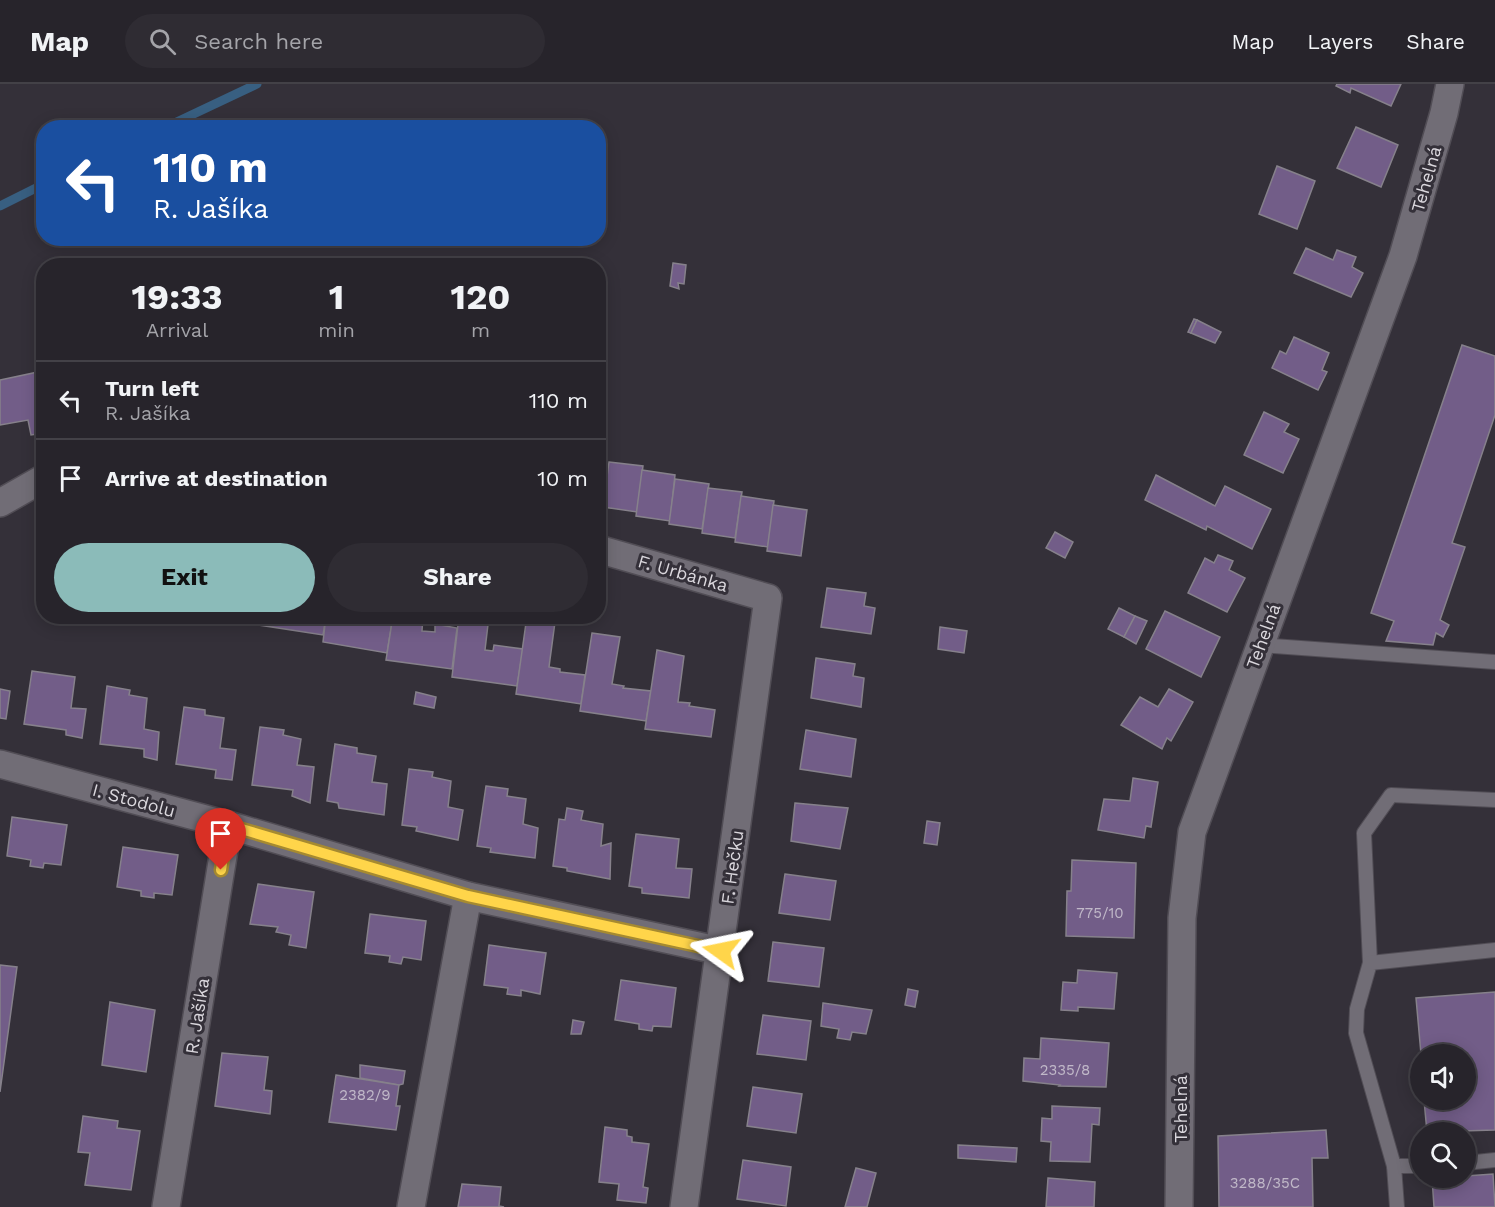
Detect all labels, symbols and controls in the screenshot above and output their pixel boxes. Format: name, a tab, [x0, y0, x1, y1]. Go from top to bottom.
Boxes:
search box	[125, 14, 545, 68]
text: Map	[30, 25, 89, 58]
icon: search	[146, 25, 179, 58]
text: Search here	[194, 29, 323, 54]
text: Map	[1231, 29, 1274, 54]
text: Layers	[1307, 29, 1373, 54]
text: Share	[1406, 29, 1465, 54]
text: 110 m	[153, 143, 268, 192]
icon: left	[54, 144, 132, 222]
street label: Tehelná	[1407, 144, 1445, 214]
text: R. Jašíka	[153, 193, 269, 225]
text: 19:33	[131, 276, 223, 318]
text: 1	[329, 276, 344, 318]
text: 120	[450, 276, 511, 318]
text: Arrival	[146, 318, 208, 342]
text: min	[318, 318, 355, 342]
text: m	[471, 318, 490, 342]
text: Turn left	[105, 376, 199, 401]
icon: left	[54, 384, 87, 417]
text: 110 m	[529, 388, 588, 413]
text: R. Jašíka	[105, 401, 191, 425]
icon: arrive	[54, 462, 87, 495]
text: Arrive at destination	[105, 466, 328, 491]
text: 10 m	[537, 466, 588, 491]
button: Exit	[54, 543, 315, 612]
button: Share	[327, 543, 588, 612]
street label: F. Urbánka	[636, 550, 730, 596]
street label: Tehelná	[1242, 601, 1284, 671]
street label: I. Stodolu	[90, 779, 178, 821]
pin	[195, 808, 246, 870]
icon: arrive	[204, 817, 237, 850]
street label: F. Hečku	[716, 829, 748, 905]
house number: 775/10	[1076, 904, 1124, 922]
position arrow	[689, 919, 753, 983]
street label: R. Jašíka	[181, 976, 213, 1056]
map controls	[1410, 1044, 1476, 1188]
button: sound	[1410, 1044, 1476, 1110]
house number: 2335/8	[1040, 1061, 1090, 1079]
street label: Tehelná	[1170, 1075, 1191, 1143]
house number: 2382/9	[339, 1086, 391, 1104]
button: search	[1410, 1122, 1476, 1188]
house number: 3288/35C	[1230, 1174, 1300, 1192]

